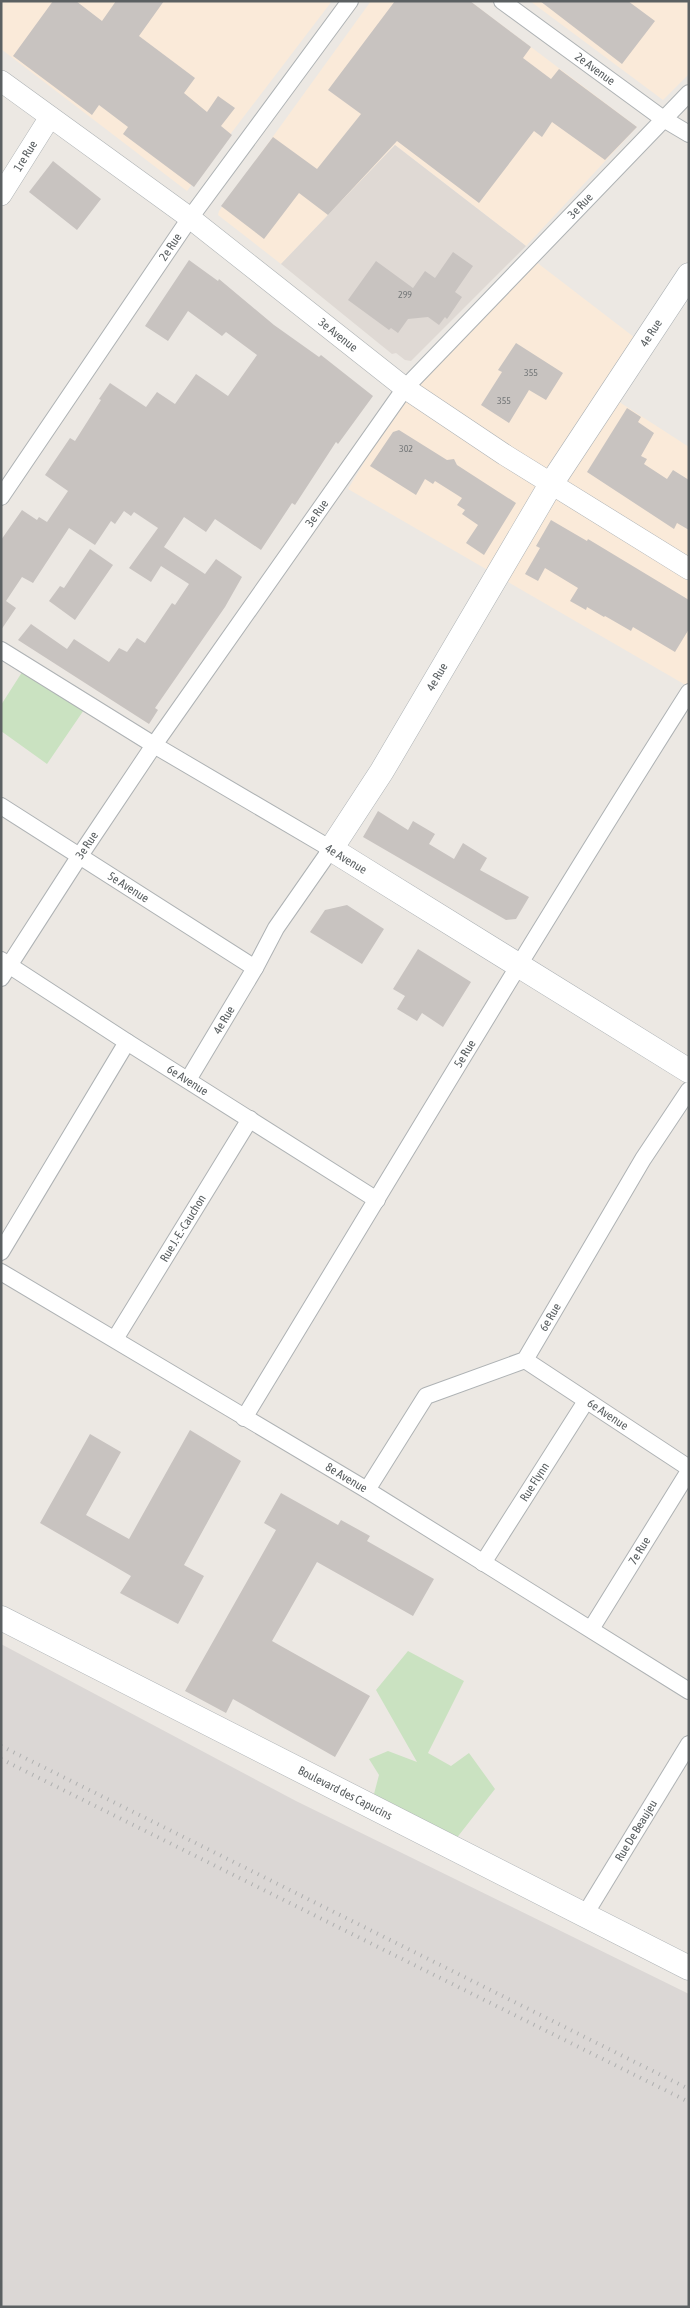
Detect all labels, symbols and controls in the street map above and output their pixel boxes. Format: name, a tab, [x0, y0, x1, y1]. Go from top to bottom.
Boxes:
street label: 2e Avenue	[572, 50, 618, 88]
street label: 1re Rue	[11, 138, 40, 174]
street label: 3e Rue	[565, 190, 596, 222]
street label: 2e Rue	[156, 231, 185, 263]
house number: 299	[398, 289, 412, 300]
street label: 3e Avenue	[316, 315, 360, 355]
street label: 4e Rue	[637, 317, 665, 349]
house number: 355	[524, 367, 538, 378]
house number: 355	[497, 395, 511, 406]
house number: 302	[399, 443, 413, 454]
street label: 3e Rue	[303, 497, 331, 530]
street label: 4e Rue	[423, 661, 451, 693]
street label: 3e Rue	[73, 829, 101, 862]
street label: 4e Avenue	[323, 841, 369, 877]
street label: 5e Avenue	[105, 869, 151, 905]
street label: 4e Rue	[210, 1004, 238, 1036]
street label: 5e Rue	[451, 1037, 479, 1070]
street label: 6e Avenue	[164, 1062, 211, 1098]
street label: Rue J.-E.-Cauchon	[157, 1192, 209, 1264]
street label: 6e Rue	[537, 1301, 564, 1334]
street label: 6e Avenue	[585, 1396, 631, 1433]
street label: 8e Avenue	[323, 1460, 370, 1495]
street label: Rue Flynn	[517, 1460, 552, 1504]
street label: 7e Rue	[626, 1534, 653, 1567]
street label: Boulevard des Capucins	[296, 1763, 394, 1823]
street label: Rue De Beaujeu	[612, 1797, 660, 1864]

